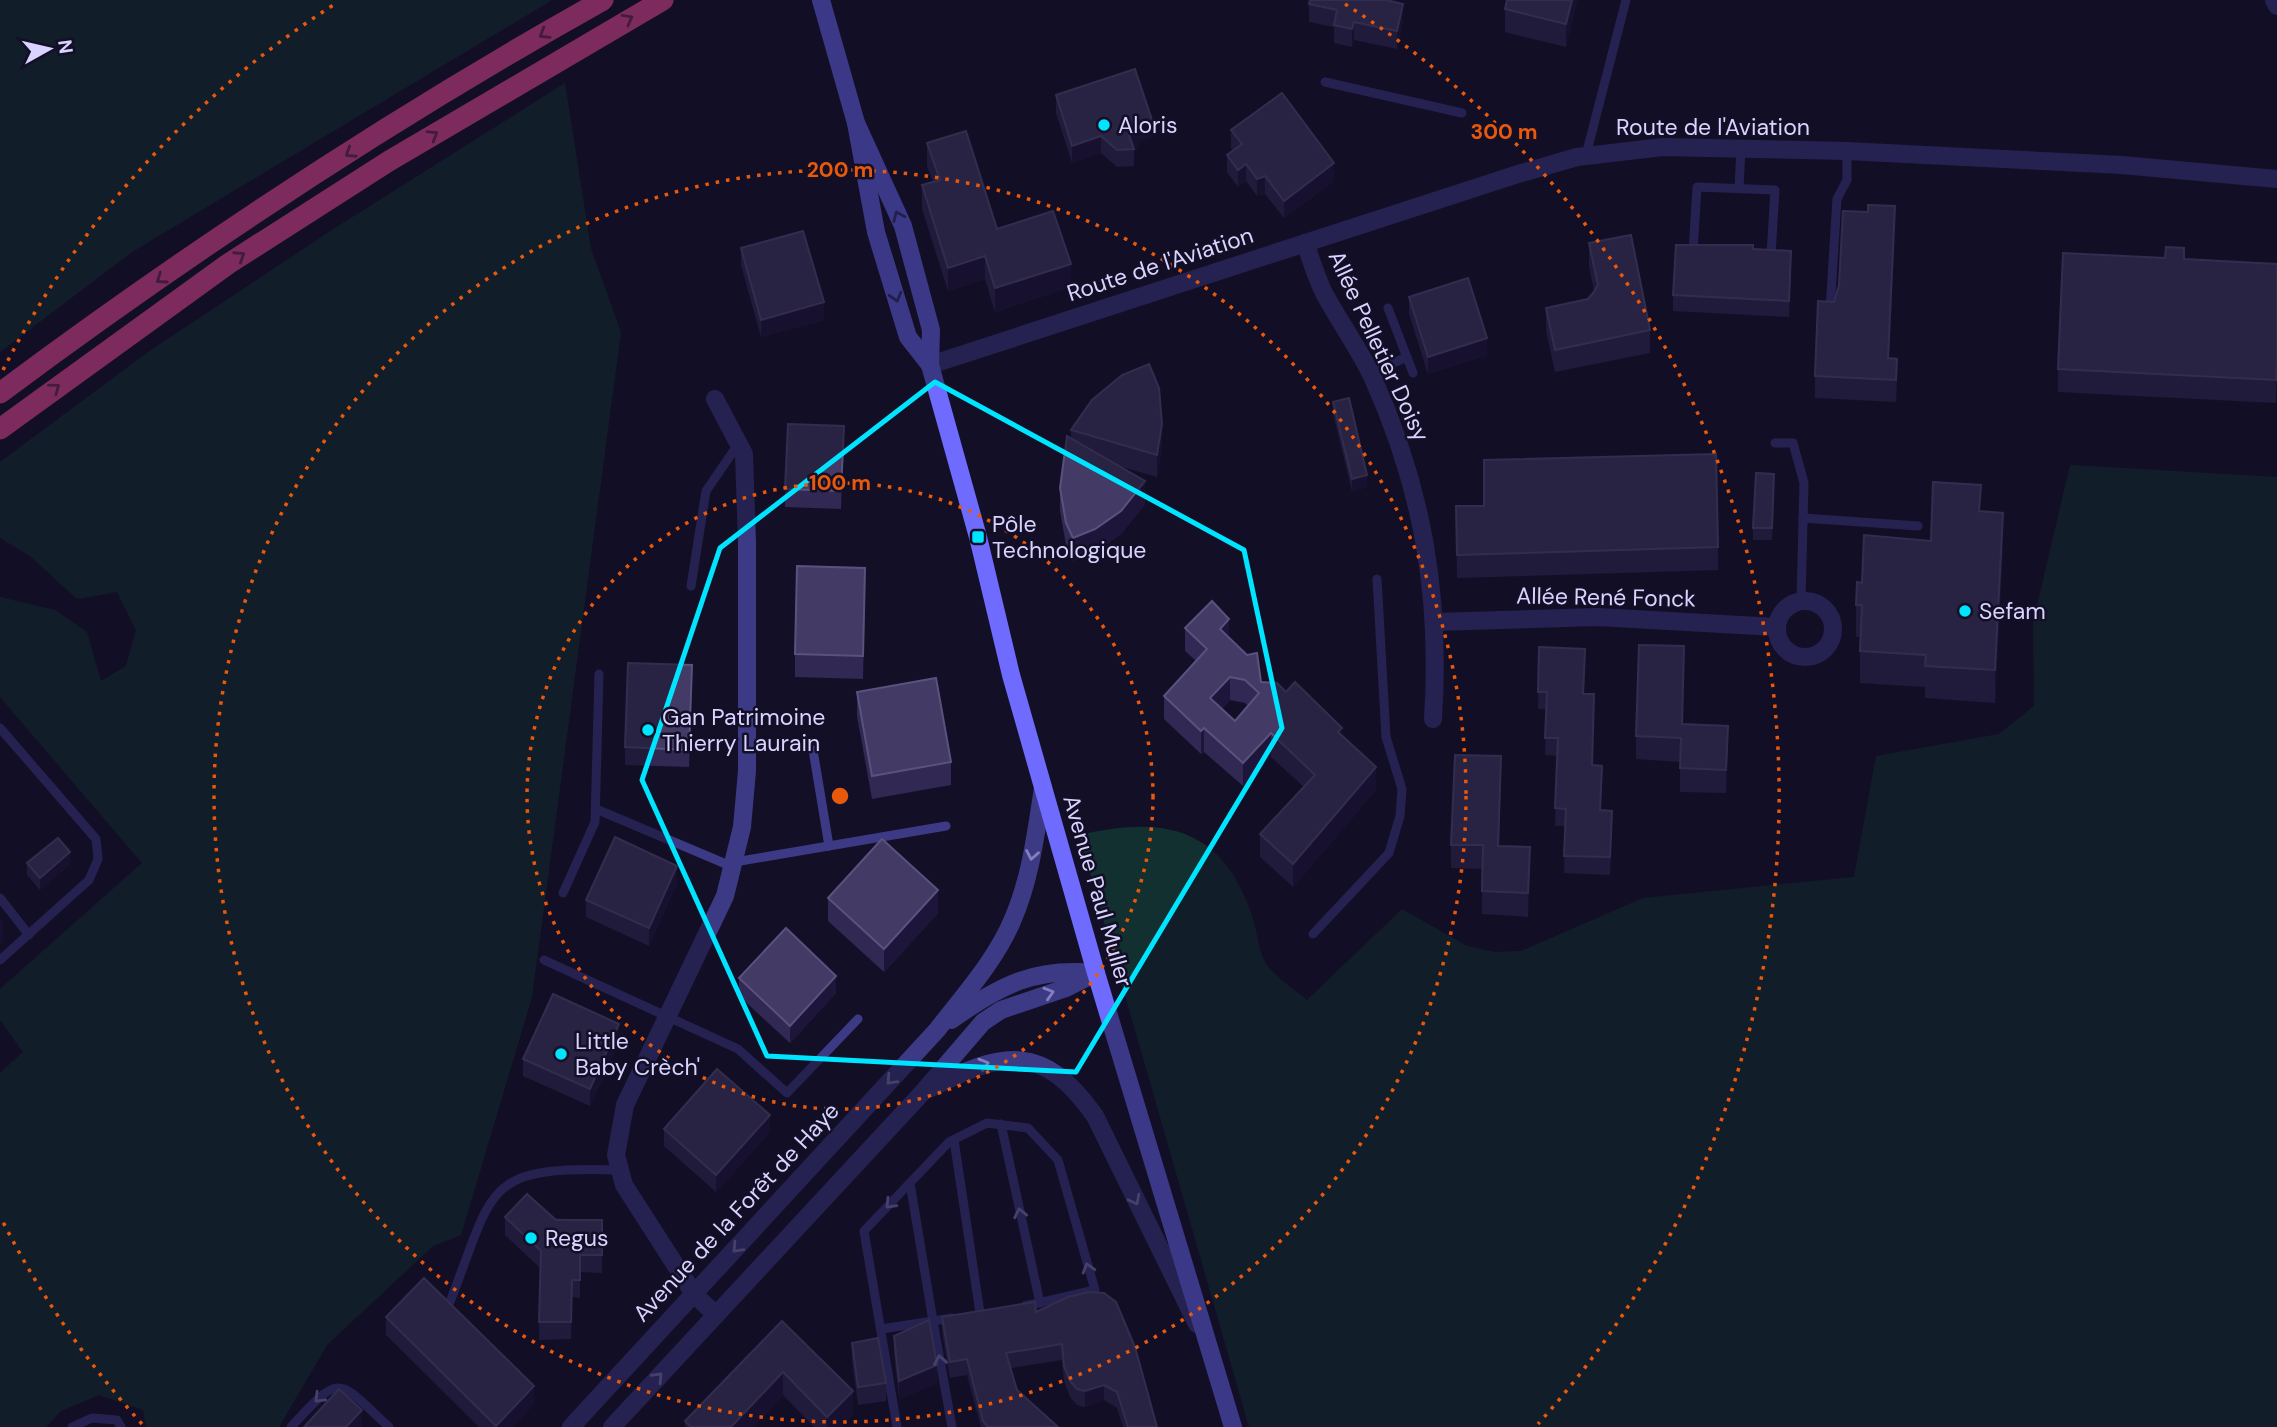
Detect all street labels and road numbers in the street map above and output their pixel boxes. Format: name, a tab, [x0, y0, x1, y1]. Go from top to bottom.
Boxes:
street label: Route de l'Aviation	[1616, 112, 1810, 142]
street label: Route de l'Aviation	[1063, 220, 1257, 308]
street label: Allée Pelletier Doisy	[1322, 246, 1437, 447]
street label: Allée René Fonck	[1516, 580, 1696, 614]
street label: Avenue Paul Muller	[1056, 792, 1140, 990]
street label: Avenue de la Forêt de Haye	[626, 1096, 846, 1328]

